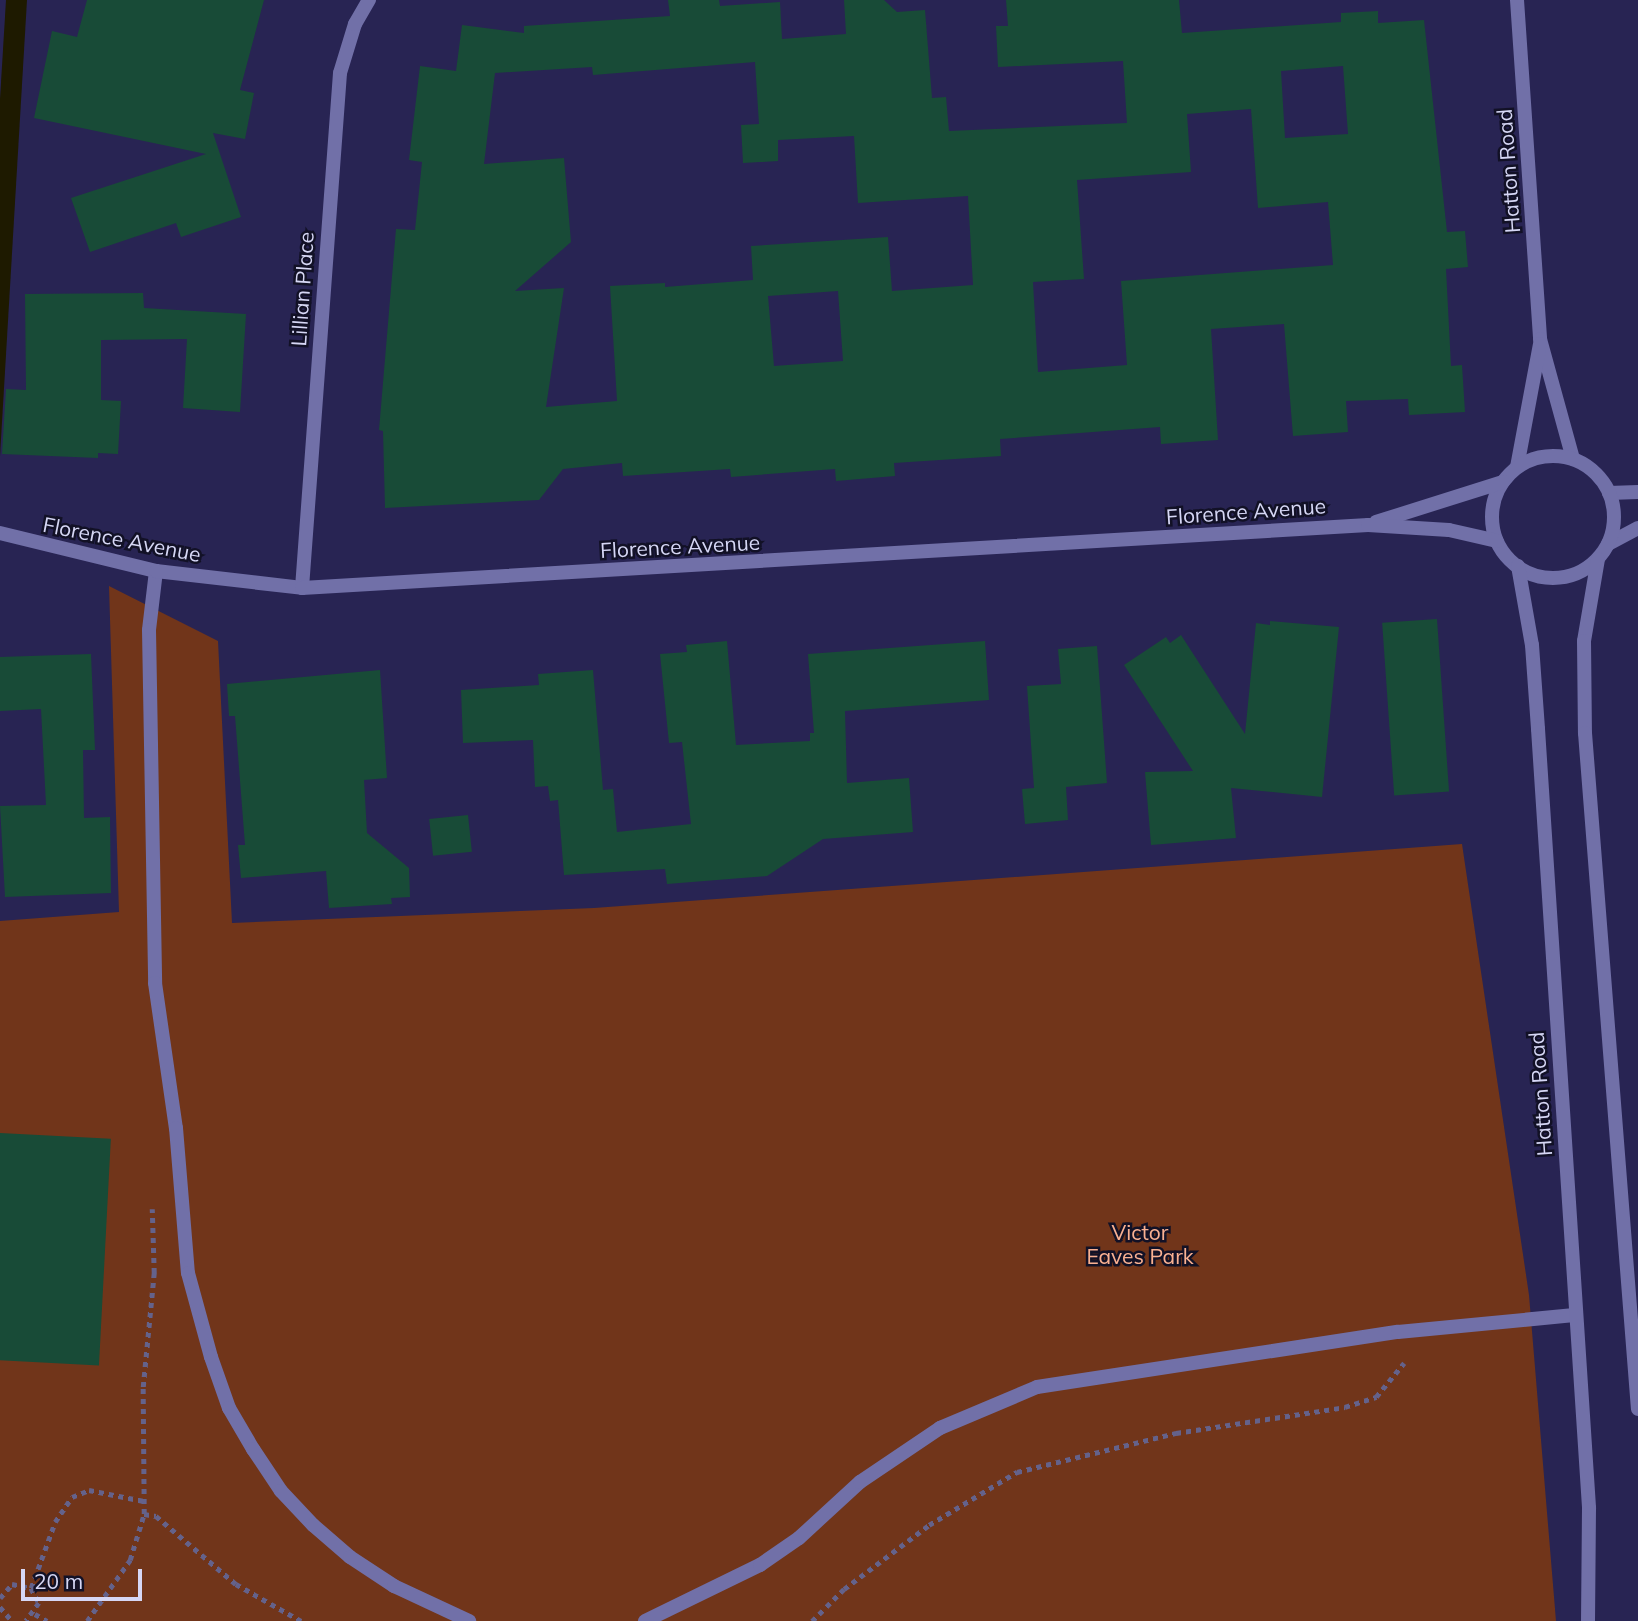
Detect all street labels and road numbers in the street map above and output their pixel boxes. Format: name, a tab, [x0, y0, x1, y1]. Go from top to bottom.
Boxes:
street label: Hatton Road	[1491, 108, 1525, 234]
street label: Lillian Place	[285, 231, 319, 347]
street label: Florence Avenue	[1165, 493, 1327, 529]
street label: Florence Avenue	[41, 511, 203, 567]
street label: Florence Avenue	[599, 529, 761, 563]
street label: Hatton Road	[1523, 1031, 1557, 1157]

